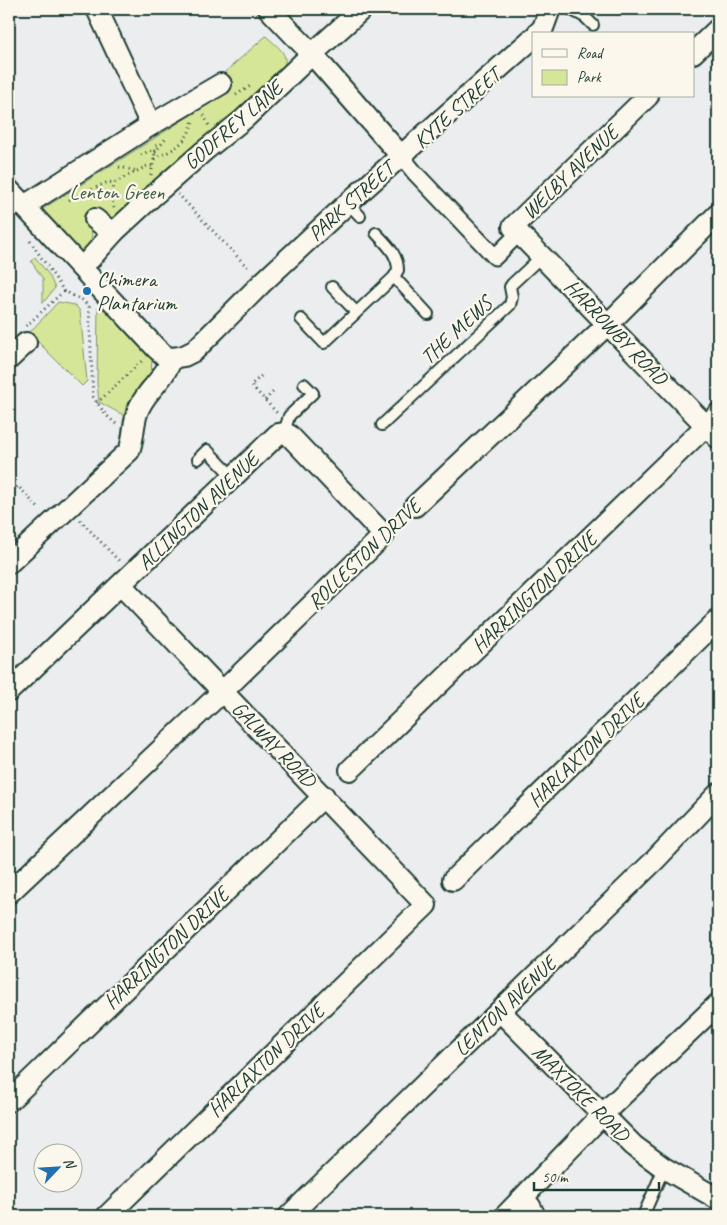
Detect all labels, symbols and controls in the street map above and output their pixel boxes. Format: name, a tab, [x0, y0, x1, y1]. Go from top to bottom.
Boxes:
legend	[532, 32, 694, 98]
text: Road	[577, 44, 604, 63]
street label: KYTE STREET	[408, 59, 509, 154]
text: Park	[577, 68, 602, 87]
street label: GODFREY LANE	[178, 73, 290, 175]
street label: WELBY AVENUE	[516, 118, 625, 224]
street label: PARK STREET	[303, 153, 403, 246]
park label: Lenton Green	[69, 179, 165, 205]
place label: Chimera Plantarium	[97, 266, 178, 316]
street label: HARROWBY ROAD	[559, 274, 674, 392]
marker: Chimera Plantarium	[81, 285, 93, 297]
street label: THE MEWS	[415, 288, 499, 370]
street label: ALLINGTON AVENUE	[132, 444, 266, 576]
street label: ROLLESTON DRIVE	[302, 492, 428, 615]
street label: HARRINGTON DRIVE	[466, 524, 604, 658]
street label: HARLAXTON DRIVE	[522, 686, 652, 812]
street label: GALWAY ROAD	[227, 695, 323, 794]
street label: HARRINGTON DRIVE	[98, 880, 236, 1014]
street label: LENTON AVENUE	[448, 949, 564, 1061]
street label: HARLAXTON DRIVE	[202, 996, 332, 1122]
street label: MAXTOKE ROAD	[527, 1039, 636, 1148]
north arrow	[32, 1142, 82, 1192]
text: N	[60, 1155, 80, 1172]
scale bar	[534, 1160, 660, 1192]
text: 50 m	[542, 1168, 569, 1187]

